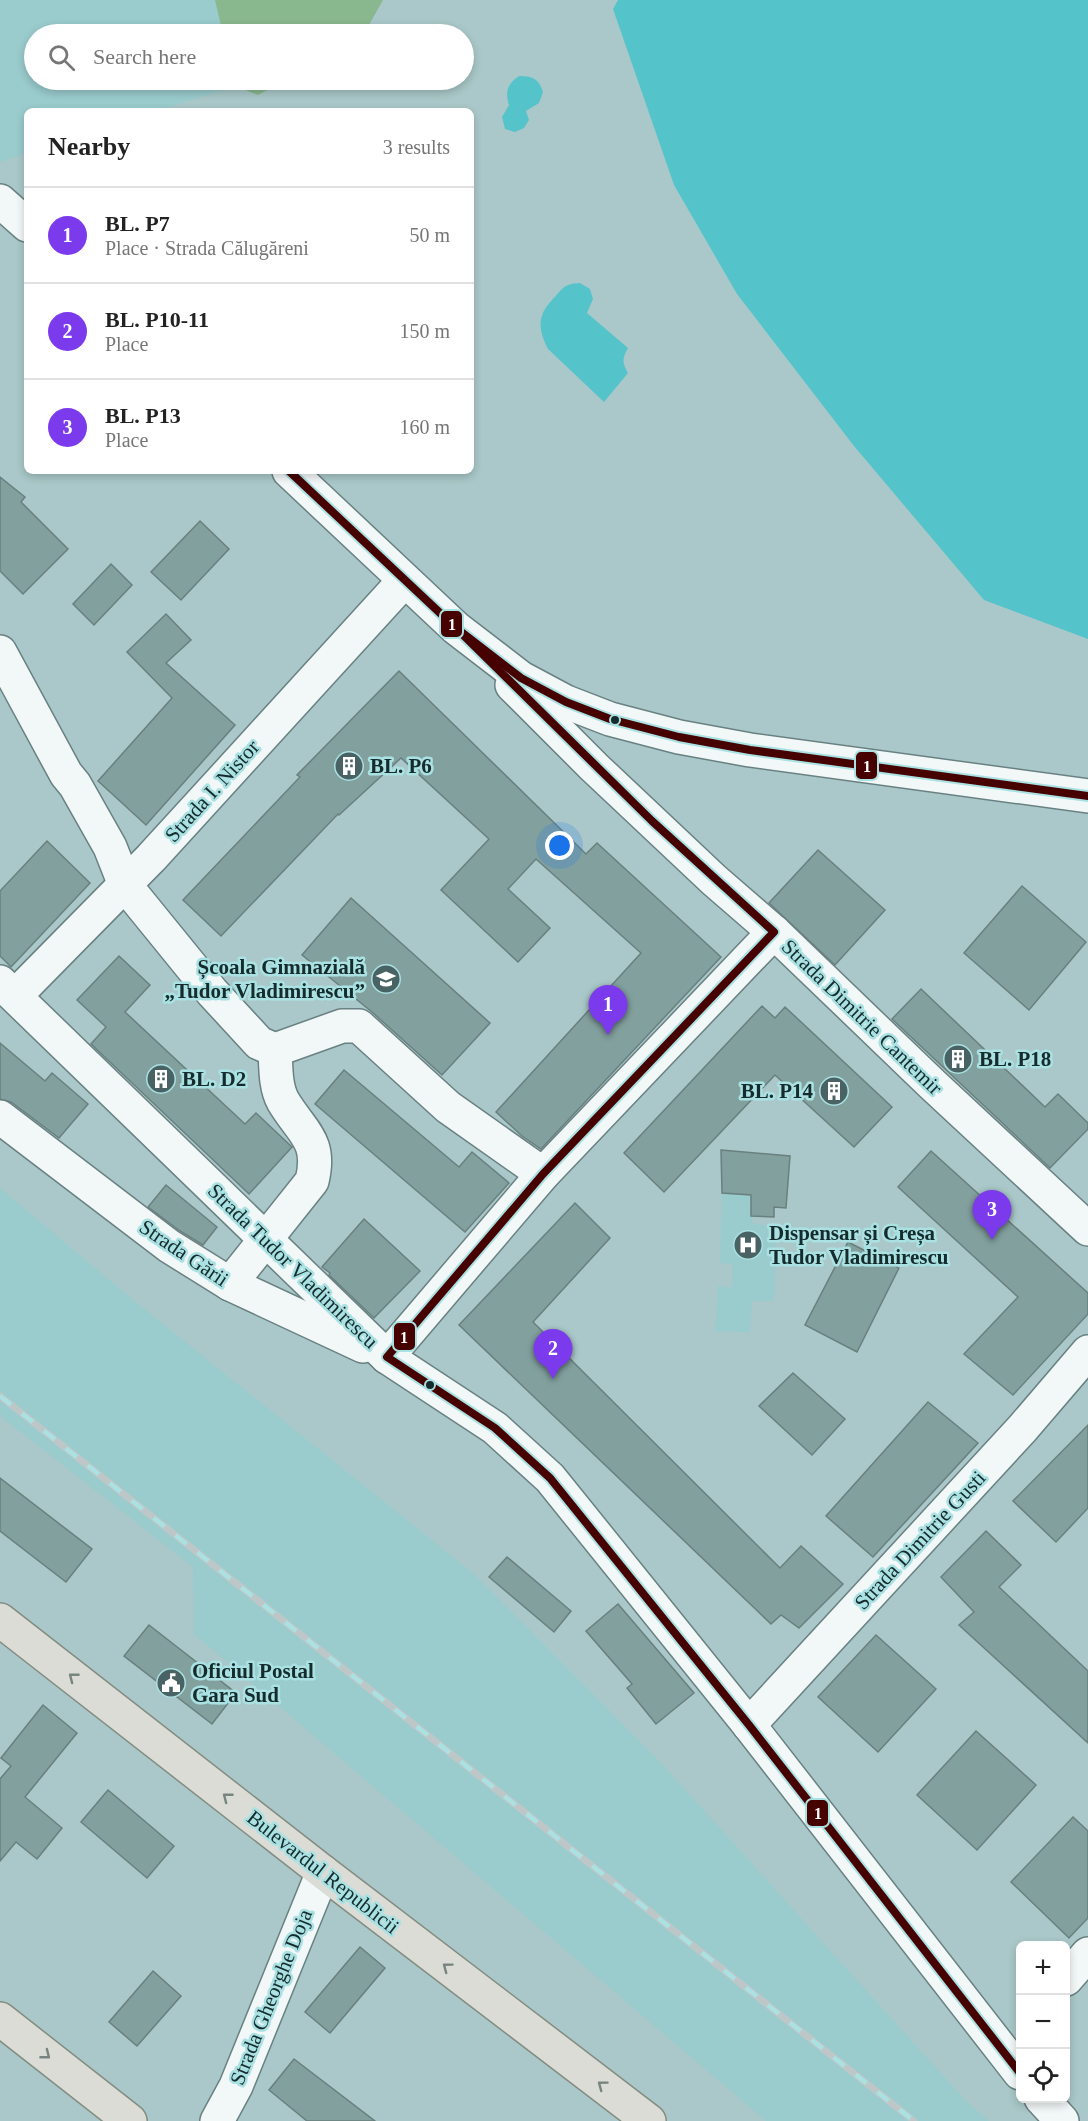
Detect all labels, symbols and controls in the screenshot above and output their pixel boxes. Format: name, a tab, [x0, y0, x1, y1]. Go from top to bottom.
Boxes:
search box	[24, 24, 474, 90]
icon: search	[45, 41, 78, 74]
text: Search here	[93, 44, 196, 69]
text: Nearby	[48, 132, 130, 161]
text: 3 results	[383, 136, 450, 158]
text: BL. P7	[105, 211, 170, 236]
text: 1	[63, 224, 73, 246]
text: 50 m	[409, 224, 450, 246]
text: Place · Strada Călugăreni	[105, 237, 309, 259]
text: BL. P10-11	[105, 307, 209, 332]
text: 2	[63, 320, 73, 342]
text: 150 m	[399, 320, 450, 342]
text: Place	[105, 333, 148, 355]
text: BL. P13	[105, 403, 181, 428]
text: 3	[63, 416, 73, 438]
text: 160 m	[399, 416, 450, 438]
text: Place	[105, 429, 148, 451]
line badge: 1	[440, 610, 463, 638]
text: 1	[448, 616, 456, 633]
unlabelled marker	[609, 714, 621, 726]
street label: Strada I. Nistor	[160, 735, 264, 847]
building icon: BL. P6	[333, 750, 365, 782]
line badge: 1	[855, 751, 878, 780]
place label: BL. P6	[370, 754, 432, 778]
text: 1	[863, 758, 871, 775]
your location	[545, 831, 574, 860]
street label: Strada Dimitrie Cantemir	[777, 934, 947, 1100]
place label: Școala Gimnazială „Tudor Vladimirescu”	[164, 955, 365, 1003]
school or university icon: Școala Gimnazială „Tudor Vladimirescu”	[370, 963, 402, 995]
pin: 1	[588, 986, 628, 1035]
building icon: BL. P18	[942, 1043, 974, 1075]
place label: BL. P18	[979, 1047, 1051, 1071]
building icon: BL. D2	[145, 1063, 177, 1095]
place label: BL. D2	[182, 1067, 246, 1091]
building icon: BL. P14	[818, 1075, 850, 1107]
place label: BL. P14	[741, 1079, 813, 1103]
street label: Strada Tudor Vladimirescu	[203, 1178, 383, 1354]
pin: 3	[972, 1190, 1012, 1240]
street label: Strada Gării	[135, 1215, 233, 1292]
place label: Dispensar și Creșa Tudor Vladimirescu	[769, 1221, 949, 1269]
hospital icon: Dispensar și Creșa Tudor Vladimirescu	[732, 1229, 764, 1261]
line badge: 1	[393, 1322, 416, 1351]
text: 1	[400, 1329, 408, 1346]
pin: 2	[534, 1330, 572, 1379]
unlabelled marker	[424, 1379, 436, 1391]
street label: Strada Dimitrie Gusti	[850, 1466, 991, 1614]
place label: Oficiul Postal Gara Sud	[192, 1659, 314, 1707]
public building icon: Oficiul Postal Gara Sud	[155, 1667, 187, 1699]
one-way arrow	[69, 1674, 80, 1685]
one-way arrow	[223, 1794, 234, 1805]
line badge: 1	[806, 1799, 829, 1827]
street label: Bulevardul Republicii	[242, 1805, 404, 1939]
text: 1	[814, 1805, 822, 1822]
street label: Strada Gheorghe Doja	[225, 1905, 317, 2088]
map controls	[1016, 1941, 1070, 2103]
button: +	[1016, 1941, 1070, 1995]
one-way arrow	[443, 1963, 454, 1974]
button: −	[1016, 1995, 1070, 2049]
one-way arrow	[39, 2047, 50, 2058]
button: locate	[1016, 2049, 1070, 2103]
one-way arrow	[598, 2082, 609, 2093]

